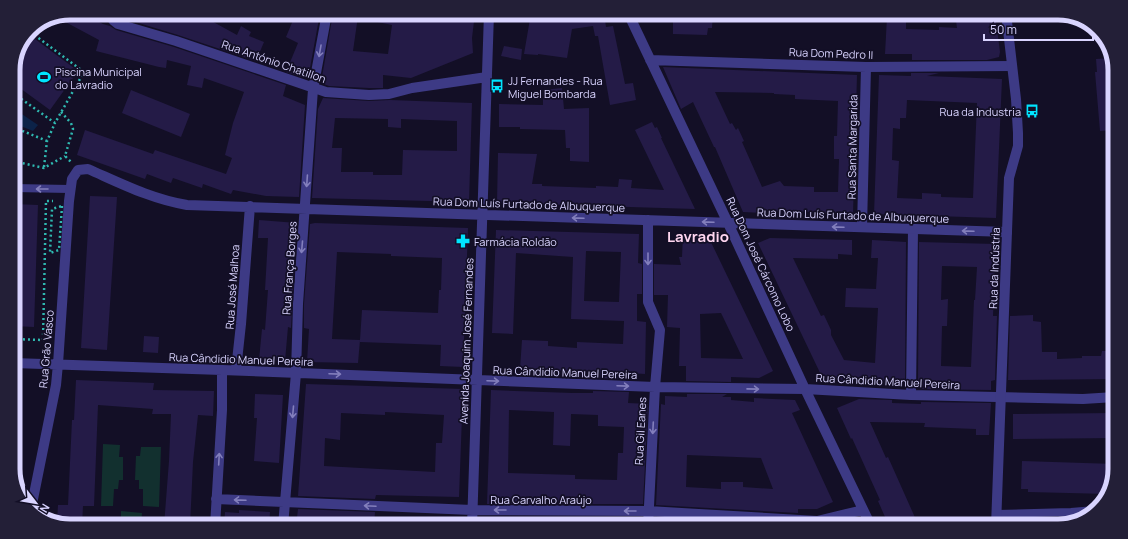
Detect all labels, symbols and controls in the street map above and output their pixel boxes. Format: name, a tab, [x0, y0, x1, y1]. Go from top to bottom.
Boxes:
scale bar	[984, 16, 1093, 42]
text: 50 m	[990, 21, 1017, 38]
street label: Rua António Chatillon	[220, 36, 328, 86]
street label: Rua Dom Pedro II	[789, 44, 873, 62]
one-way arrow	[316, 45, 324, 58]
place label: Piscina Municipal do Lavradio	[55, 64, 142, 92]
sports icon: Piscina Municipal do Lavradio	[36, 69, 52, 85]
place label: JJ Fernandes - Rua Miguel Bombarda	[508, 73, 603, 101]
bus stop icon: JJ Fernandes - Rua Miguel Bombarda	[489, 78, 505, 94]
street label: Rua Santa Margarida	[844, 94, 860, 200]
bus stop icon: Rua da Industria	[1024, 103, 1040, 119]
place label: Rua da Industria	[939, 104, 1021, 119]
one-way arrow	[304, 174, 311, 187]
one-way arrow	[36, 185, 49, 193]
street label: Rua Dom Luís Furtado de Albuquerque	[433, 193, 626, 215]
street label: Rua Dom José Cárcomo Lobo	[723, 194, 799, 334]
street label: Rua Dom Luís Furtado de Albuquerque	[757, 204, 950, 226]
one-way arrow	[572, 214, 585, 221]
one-way arrow	[702, 218, 715, 226]
street label: Rua França Borges	[278, 220, 300, 315]
one-way arrow	[832, 223, 845, 230]
district label: Lavradio	[667, 226, 729, 247]
one-way arrow	[962, 227, 975, 235]
street label: Rua da Indústria	[985, 227, 1003, 309]
pharmacy icon: Farmácia Roldão	[455, 233, 471, 249]
place label: Farmácia Roldão	[474, 234, 557, 249]
one-way arrow	[299, 240, 306, 253]
street label: Rua José Malhoa	[222, 244, 242, 330]
one-way arrow	[644, 252, 652, 265]
street label: Avenida Joaquim José Fernandes	[456, 257, 476, 424]
street label: Rua Grão Vasco	[35, 309, 57, 389]
street label: Rua Cândidio Manuel Pereira	[169, 349, 313, 369]
street label: Rua Cândidio Manuel Pereira	[493, 362, 637, 382]
street label: Rua Cândidio Manuel Pereira	[815, 370, 961, 392]
one-way arrow	[328, 371, 341, 378]
one-way arrow	[486, 377, 499, 385]
one-way arrow	[616, 382, 629, 390]
one-way arrow	[746, 385, 759, 393]
street label: Rua Gil Eanes	[631, 396, 649, 465]
one-way arrow	[289, 405, 296, 418]
one-way arrow	[649, 421, 656, 434]
one-way arrow	[215, 453, 222, 466]
north arrow	[16, 483, 56, 523]
street label: Rua Carvalho Araújo	[490, 492, 592, 507]
one-way arrow	[234, 497, 247, 504]
text: N	[36, 501, 53, 516]
one-way arrow	[364, 502, 377, 510]
one-way arrow	[494, 506, 507, 514]
one-way arrow	[624, 507, 637, 515]

